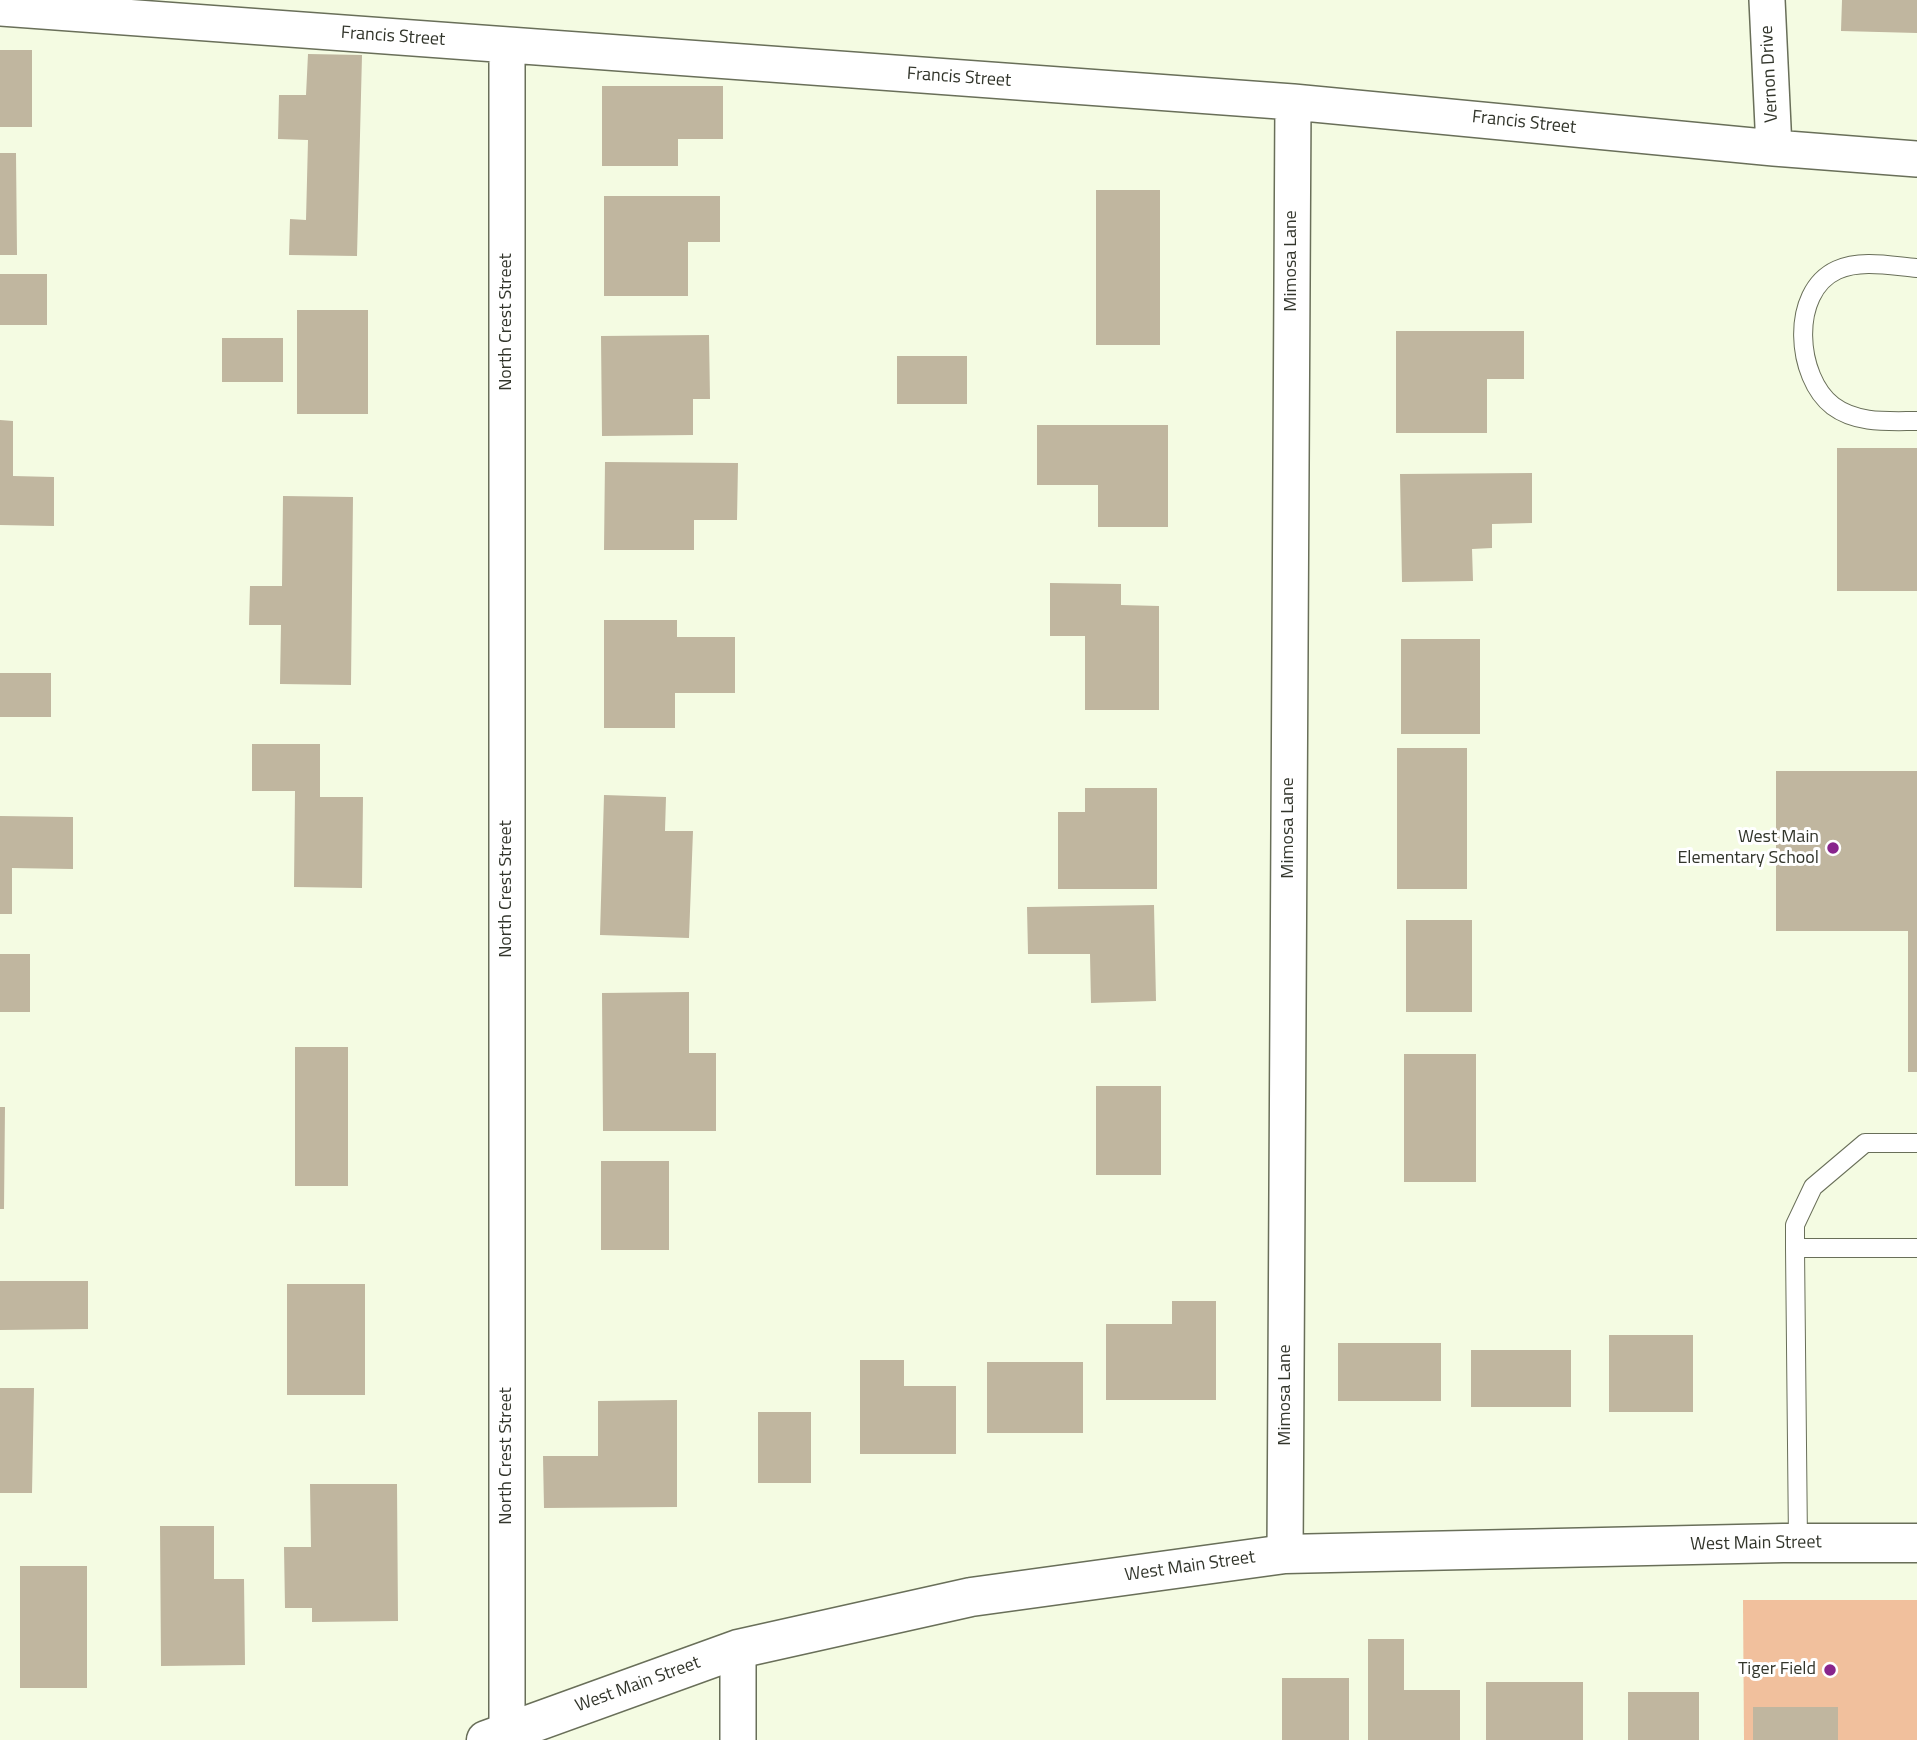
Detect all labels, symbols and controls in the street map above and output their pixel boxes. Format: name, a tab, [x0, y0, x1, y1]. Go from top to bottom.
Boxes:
street label: Francis Street	[340, 23, 446, 51]
street label: Vernon Drive	[1757, 25, 1783, 123]
street label: Francis Street	[906, 64, 1012, 92]
street label: Francis Street	[1471, 107, 1577, 139]
street label: Mimosa Lane	[1281, 210, 1303, 312]
street label: North Crest Street	[496, 253, 518, 391]
street label: Mimosa Lane	[1278, 777, 1300, 879]
street label: North Crest Street	[496, 820, 518, 958]
place label: West Main Elementary School	[1677, 827, 1819, 870]
marker: West Main Elementary School	[1825, 840, 1841, 856]
street label: Mimosa Lane	[1275, 1344, 1297, 1446]
street label: North Crest Street	[496, 1387, 518, 1525]
street label: West Main Street	[1690, 1532, 1822, 1556]
street label: West Main Street	[1123, 1547, 1257, 1587]
street label: West Main Street	[573, 1652, 703, 1718]
place label: Tiger Field	[1738, 1659, 1816, 1681]
marker: Tiger Field	[1822, 1662, 1838, 1678]

